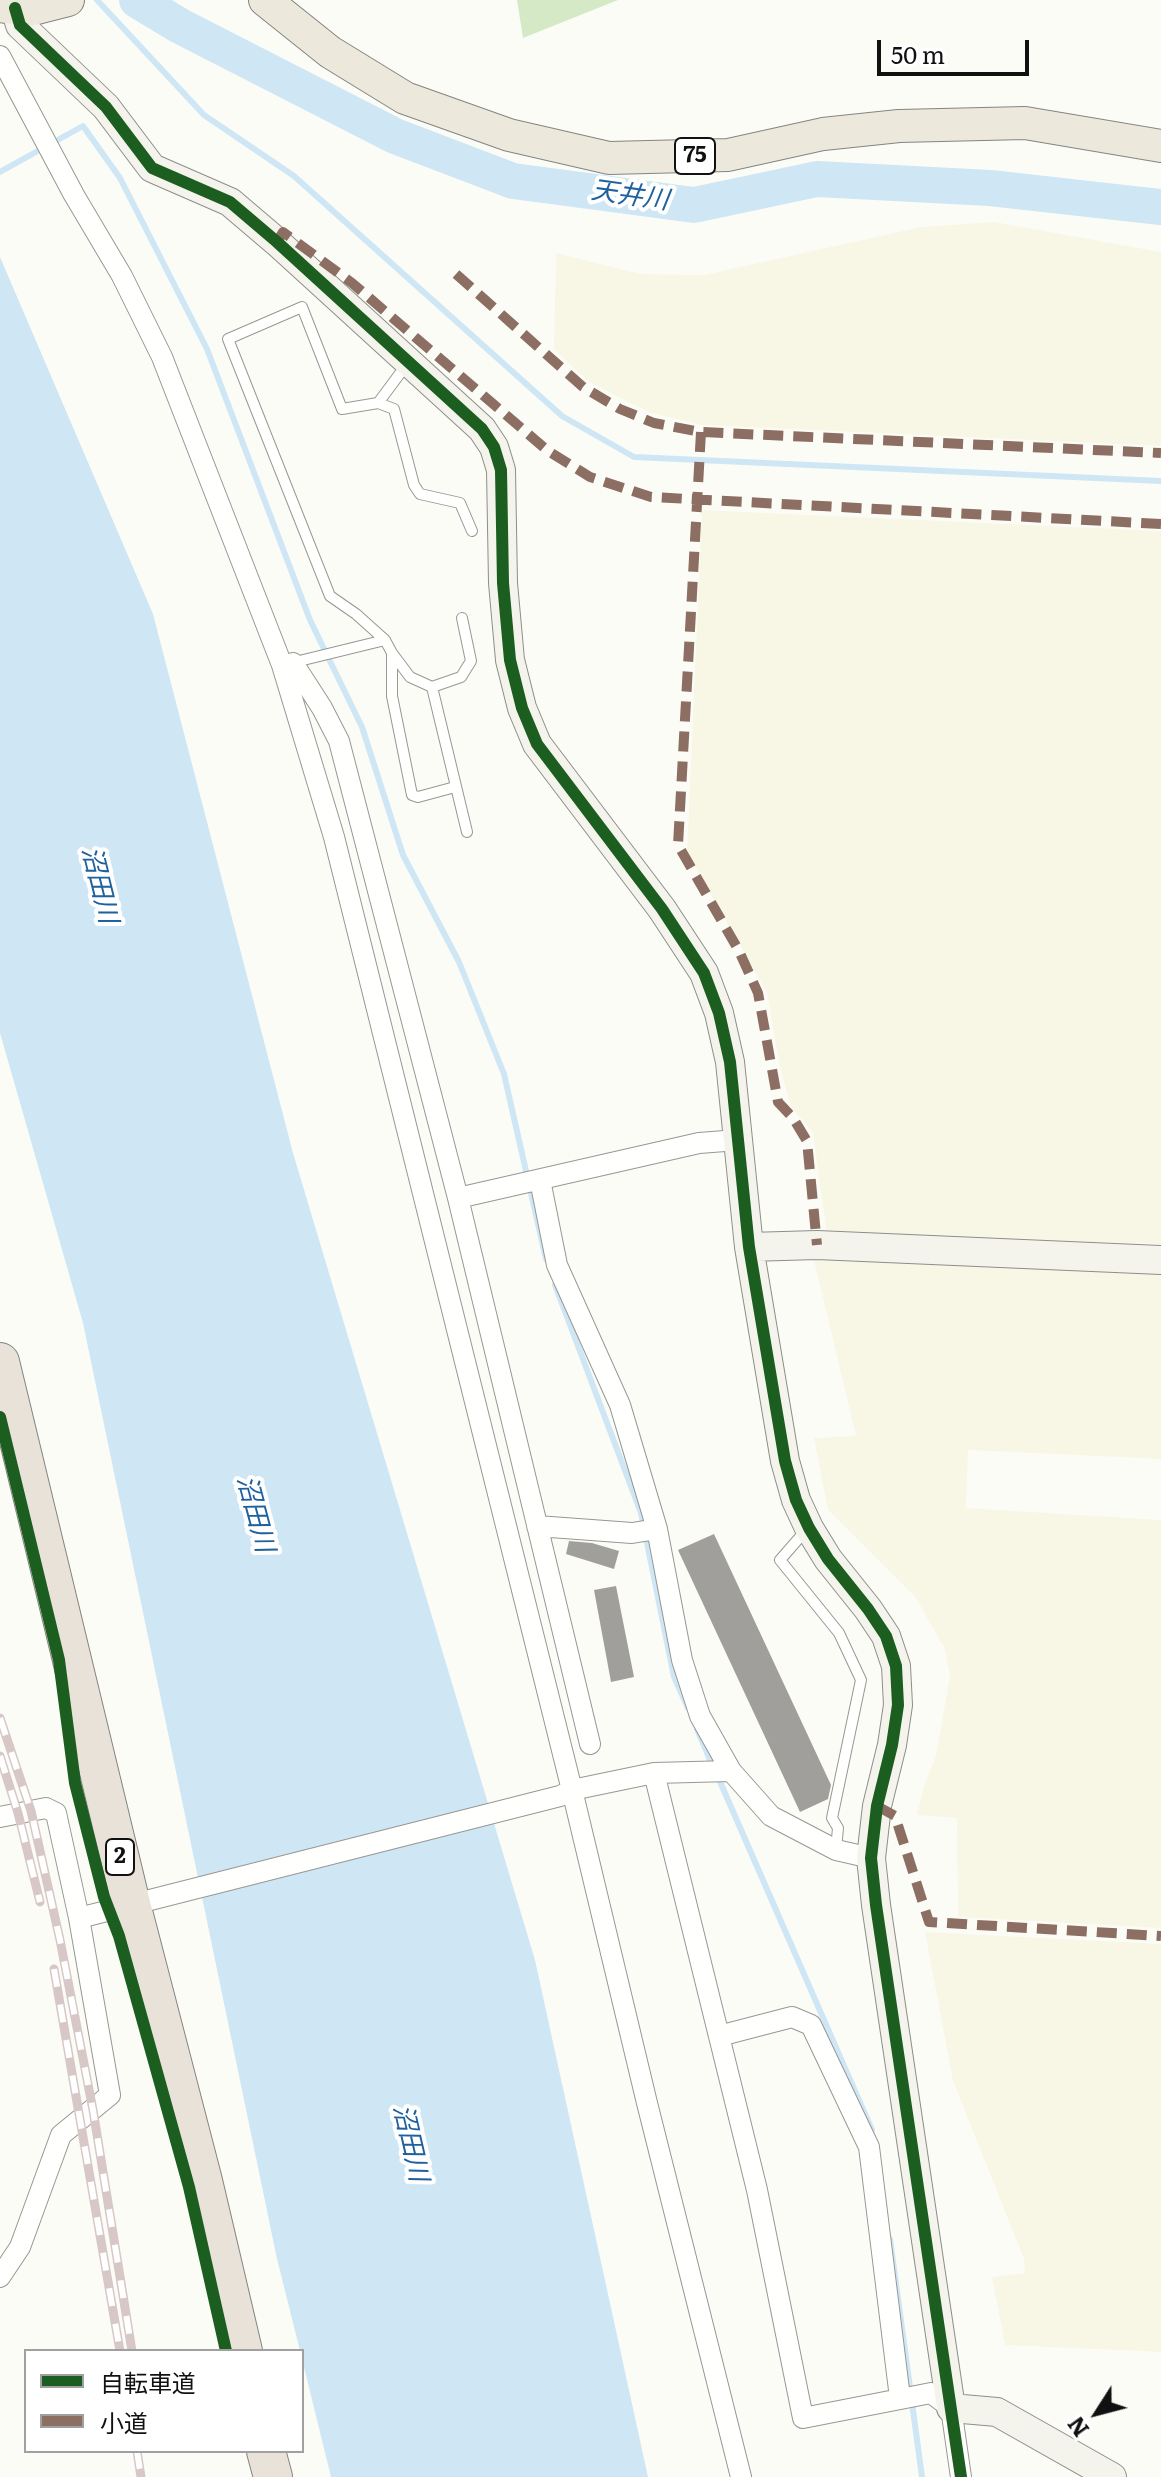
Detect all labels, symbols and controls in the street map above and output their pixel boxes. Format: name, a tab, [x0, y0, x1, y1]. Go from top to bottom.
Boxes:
scale bar	[881, 24, 1033, 74]
text: 50 m	[891, 36, 945, 71]
road number: 75	[675, 138, 715, 174]
water label: 天井川	[589, 175, 671, 217]
water label: 沼田川	[74, 843, 124, 927]
water label: 沼田川	[230, 1472, 280, 1556]
road number: 2	[106, 1839, 134, 1875]
water label: 沼田川	[386, 2101, 434, 2185]
legend	[24, 2349, 304, 2453]
text: 自転車道	[100, 2364, 196, 2399]
north arrow	[1057, 2373, 1137, 2453]
text: 小道	[100, 2404, 148, 2439]
text: N	[1058, 2410, 1096, 2445]

